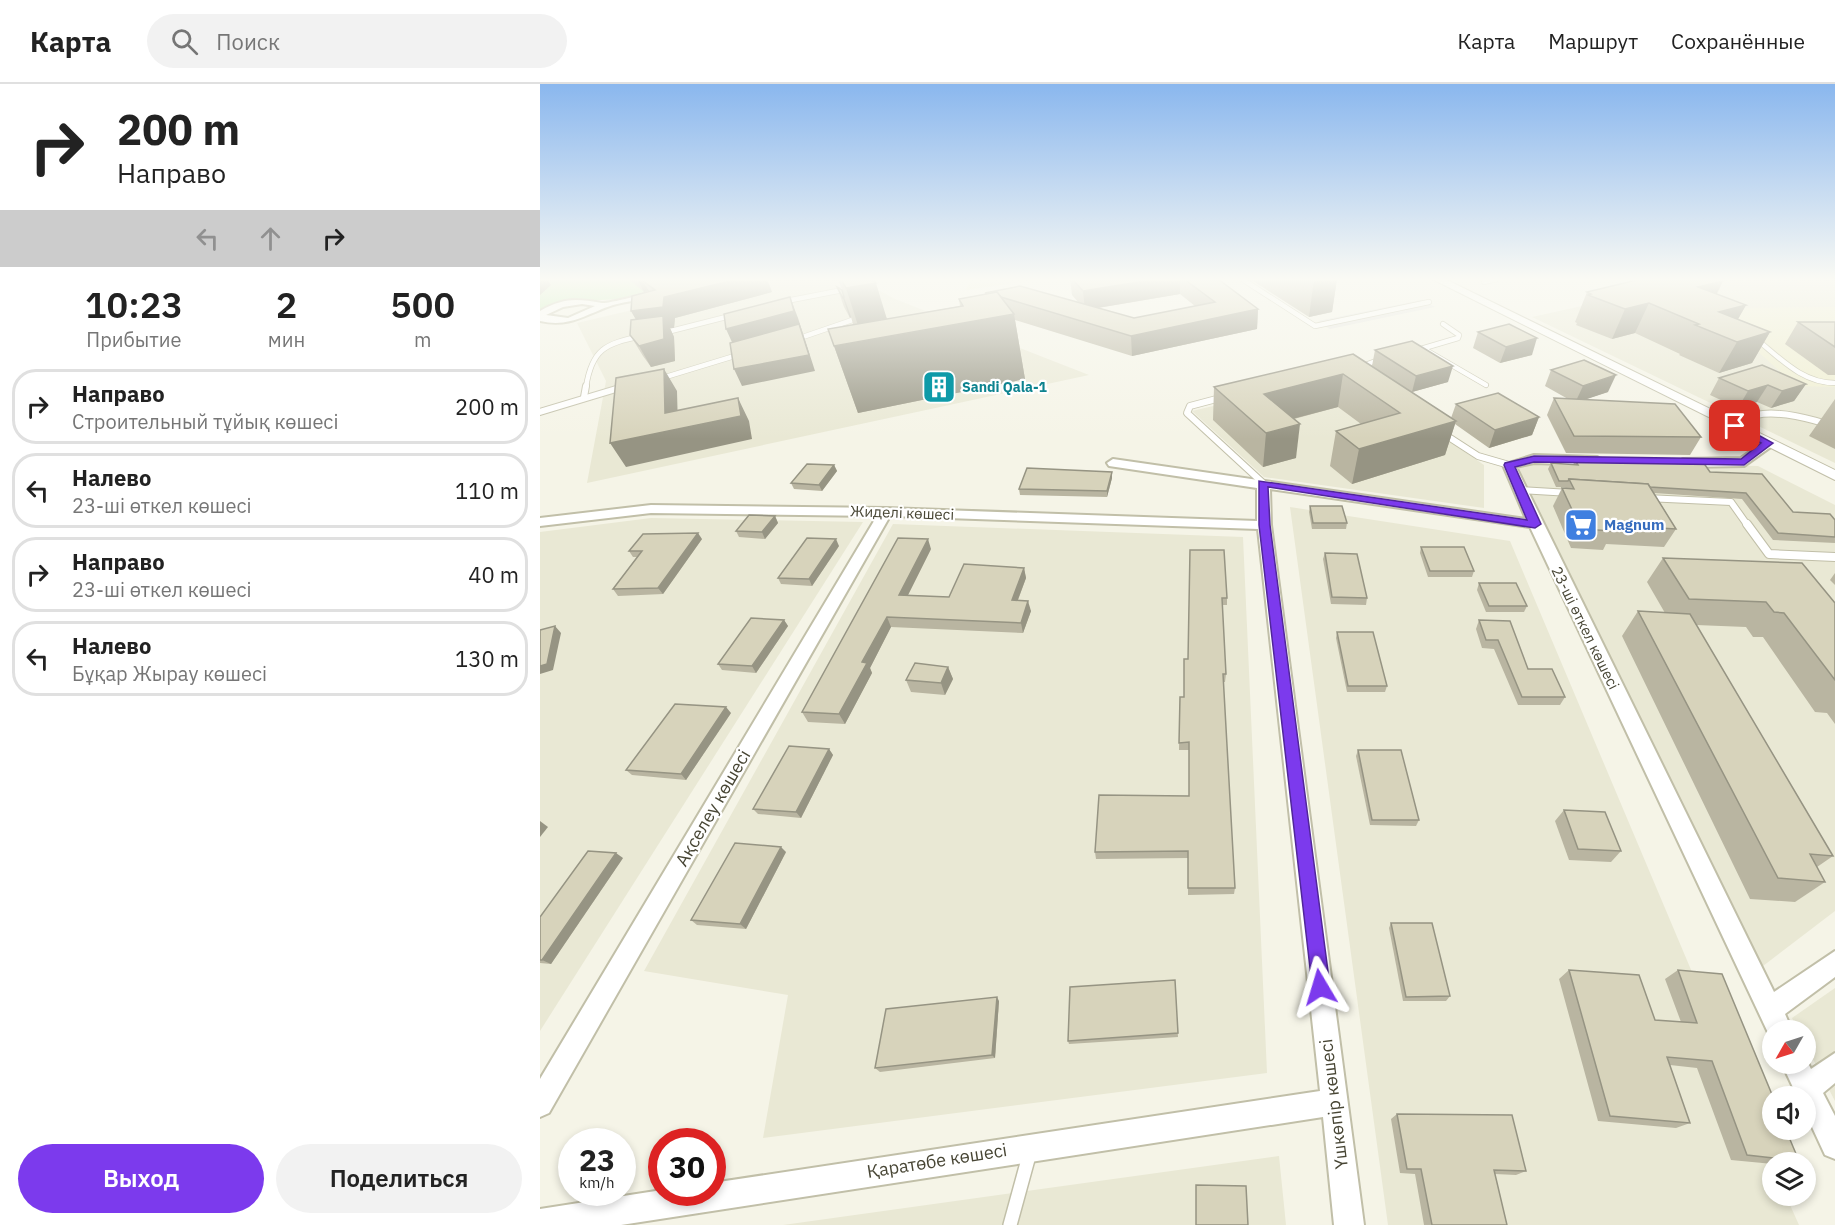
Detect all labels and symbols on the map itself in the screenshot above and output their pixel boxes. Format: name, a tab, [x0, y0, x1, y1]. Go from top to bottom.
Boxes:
building icon: Sandi Qala-1	[921, 369, 957, 405]
place label: Sandi Qala-1	[962, 378, 1048, 396]
pin	[1709, 400, 1760, 451]
street label: Жиделі көшесі	[850, 501, 954, 524]
supermarket icon: Magnum	[1563, 507, 1599, 543]
place label: Magnum	[1604, 515, 1664, 534]
street label: 23-ші өткел көшесі	[1547, 563, 1624, 692]
street label: Ақселеу көшесі	[670, 745, 755, 870]
position arrow	[1288, 955, 1352, 1019]
north arrow	[1762, 1020, 1816, 1074]
street label: Үшкөпір көшесі	[1314, 1038, 1353, 1170]
speed limit sign: 30	[648, 1128, 726, 1206]
street label: Қаратөбе көшесі	[865, 1138, 1009, 1183]

